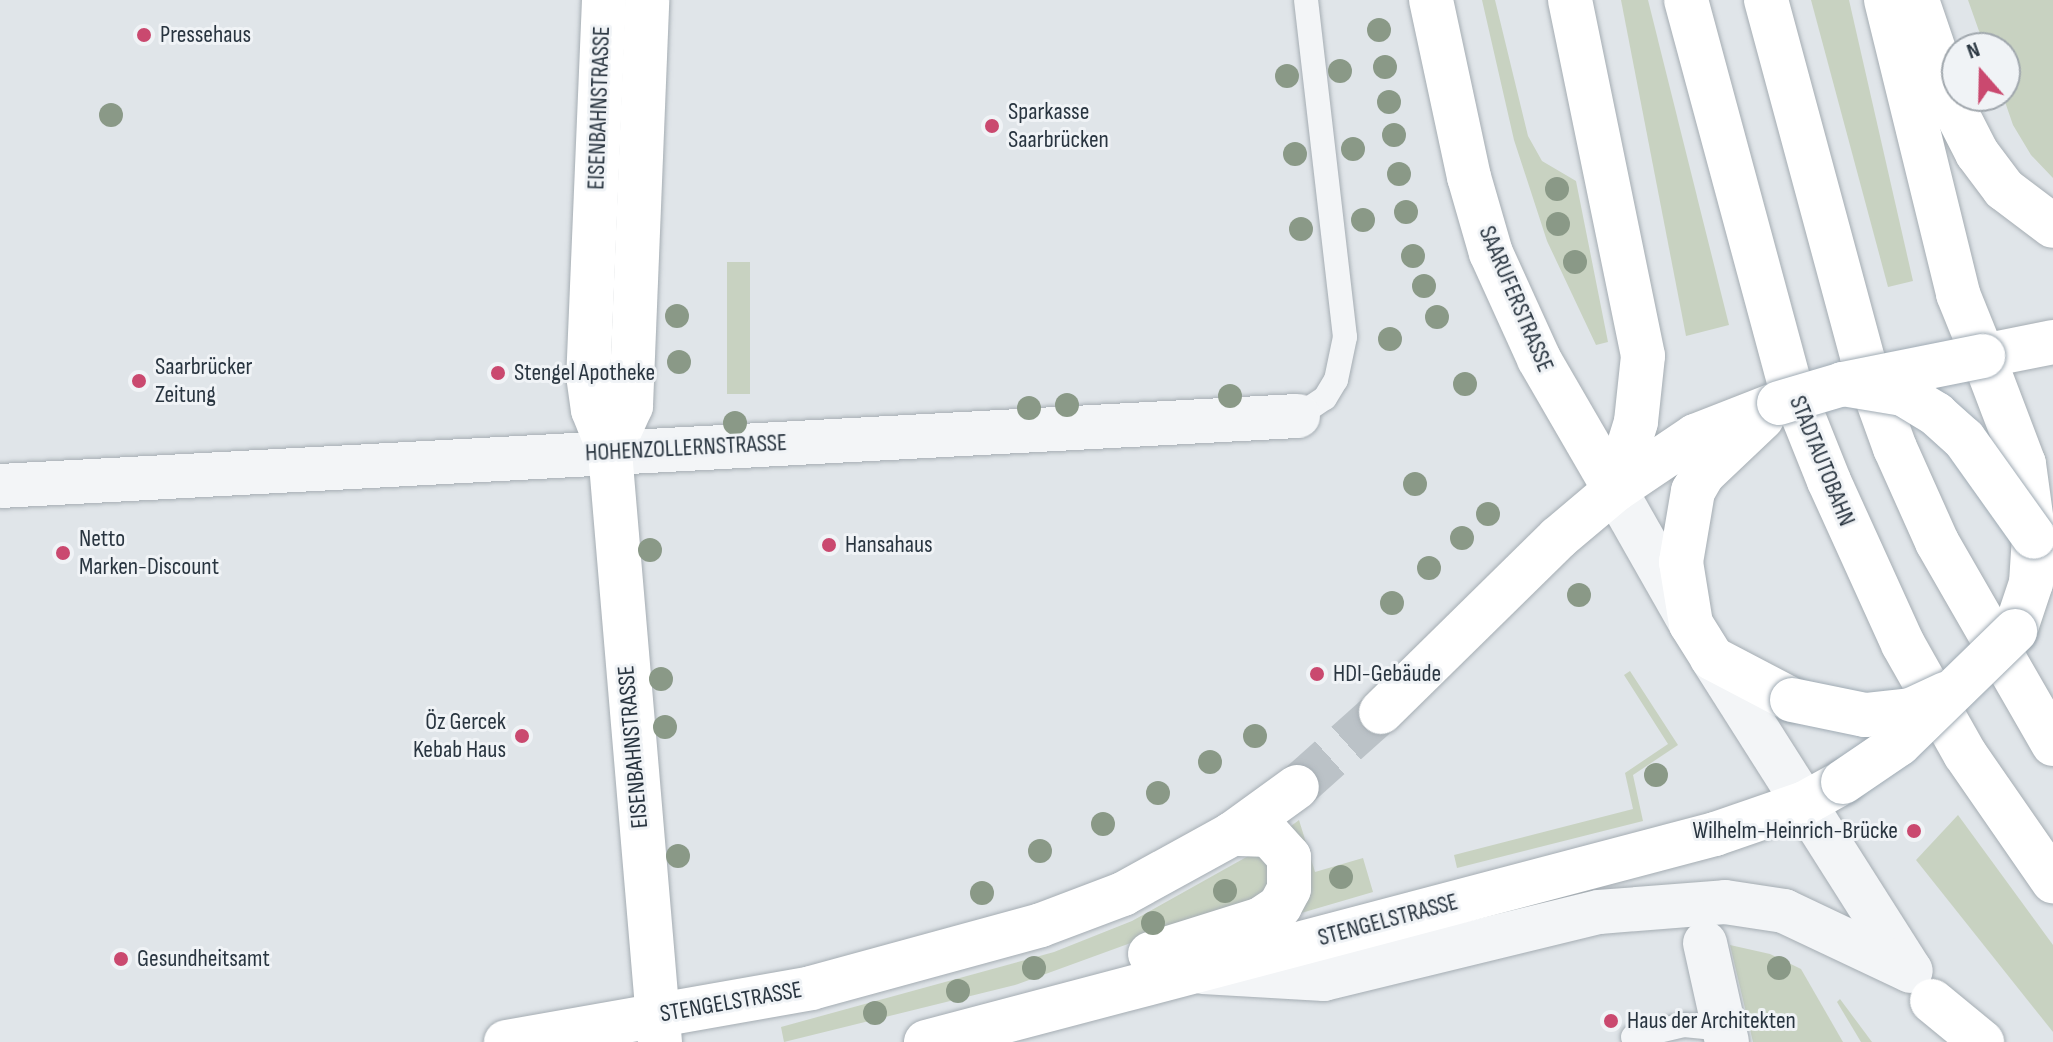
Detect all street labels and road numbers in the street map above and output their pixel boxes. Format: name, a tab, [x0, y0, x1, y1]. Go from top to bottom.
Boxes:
street label: EISENBAHNSTRASSE	[582, 26, 616, 190]
street label: SAARUFERSTRASSE	[1472, 222, 1560, 376]
street label: STADTAUTOBAHN	[1783, 392, 1861, 530]
street label: HOHENZOLLERNSTRASSE	[584, 428, 788, 468]
street label: EISENBAHNSTRASSE	[612, 664, 654, 830]
street label: STENGELSTRASSE	[1315, 887, 1461, 953]
street label: STENGELSTRASSE	[658, 975, 804, 1029]

